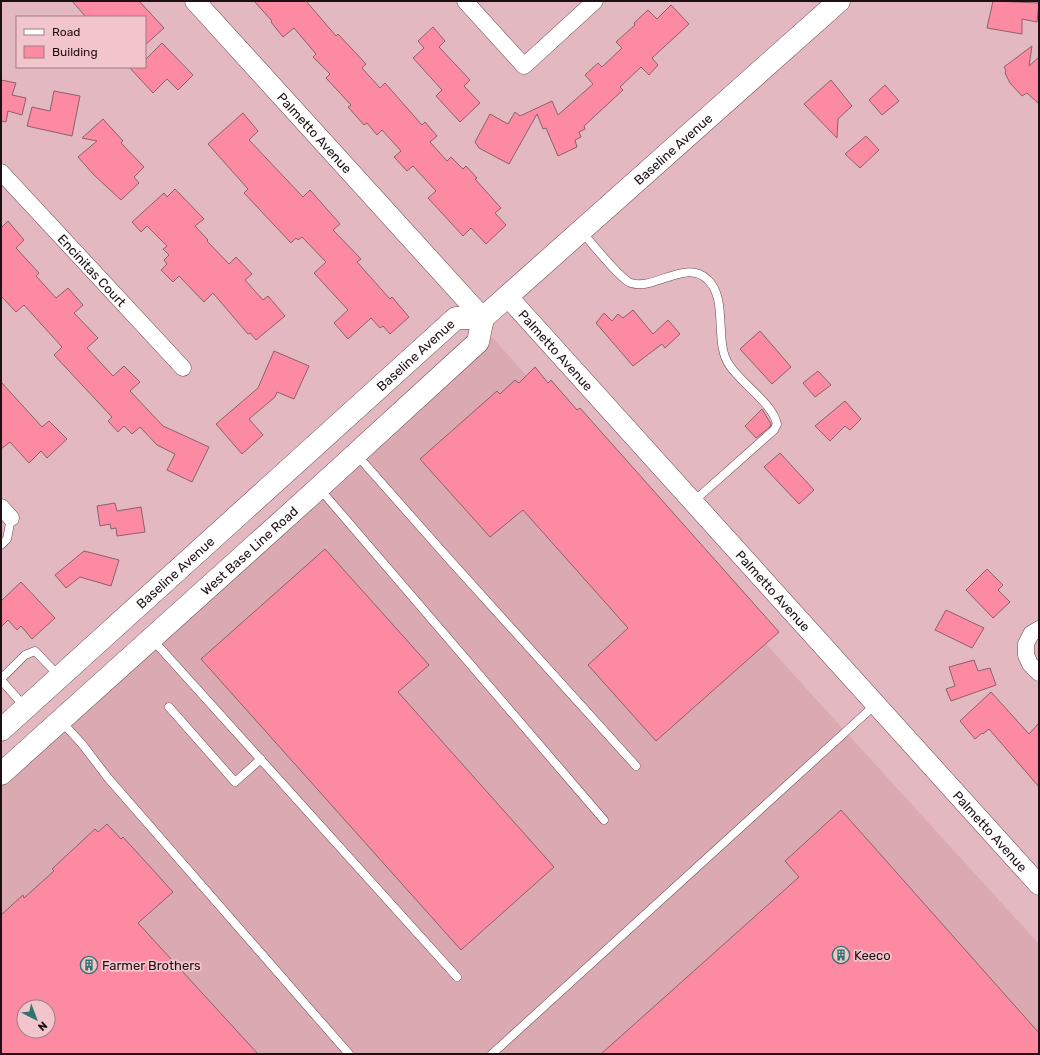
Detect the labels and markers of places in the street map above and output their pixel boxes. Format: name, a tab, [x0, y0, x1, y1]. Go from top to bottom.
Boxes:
building icon: Keeco	[831, 945, 851, 965]
place label: Keeco	[854, 948, 891, 963]
building icon: Farmer Brothers	[79, 955, 99, 975]
place label: Farmer Brothers	[102, 958, 201, 973]

